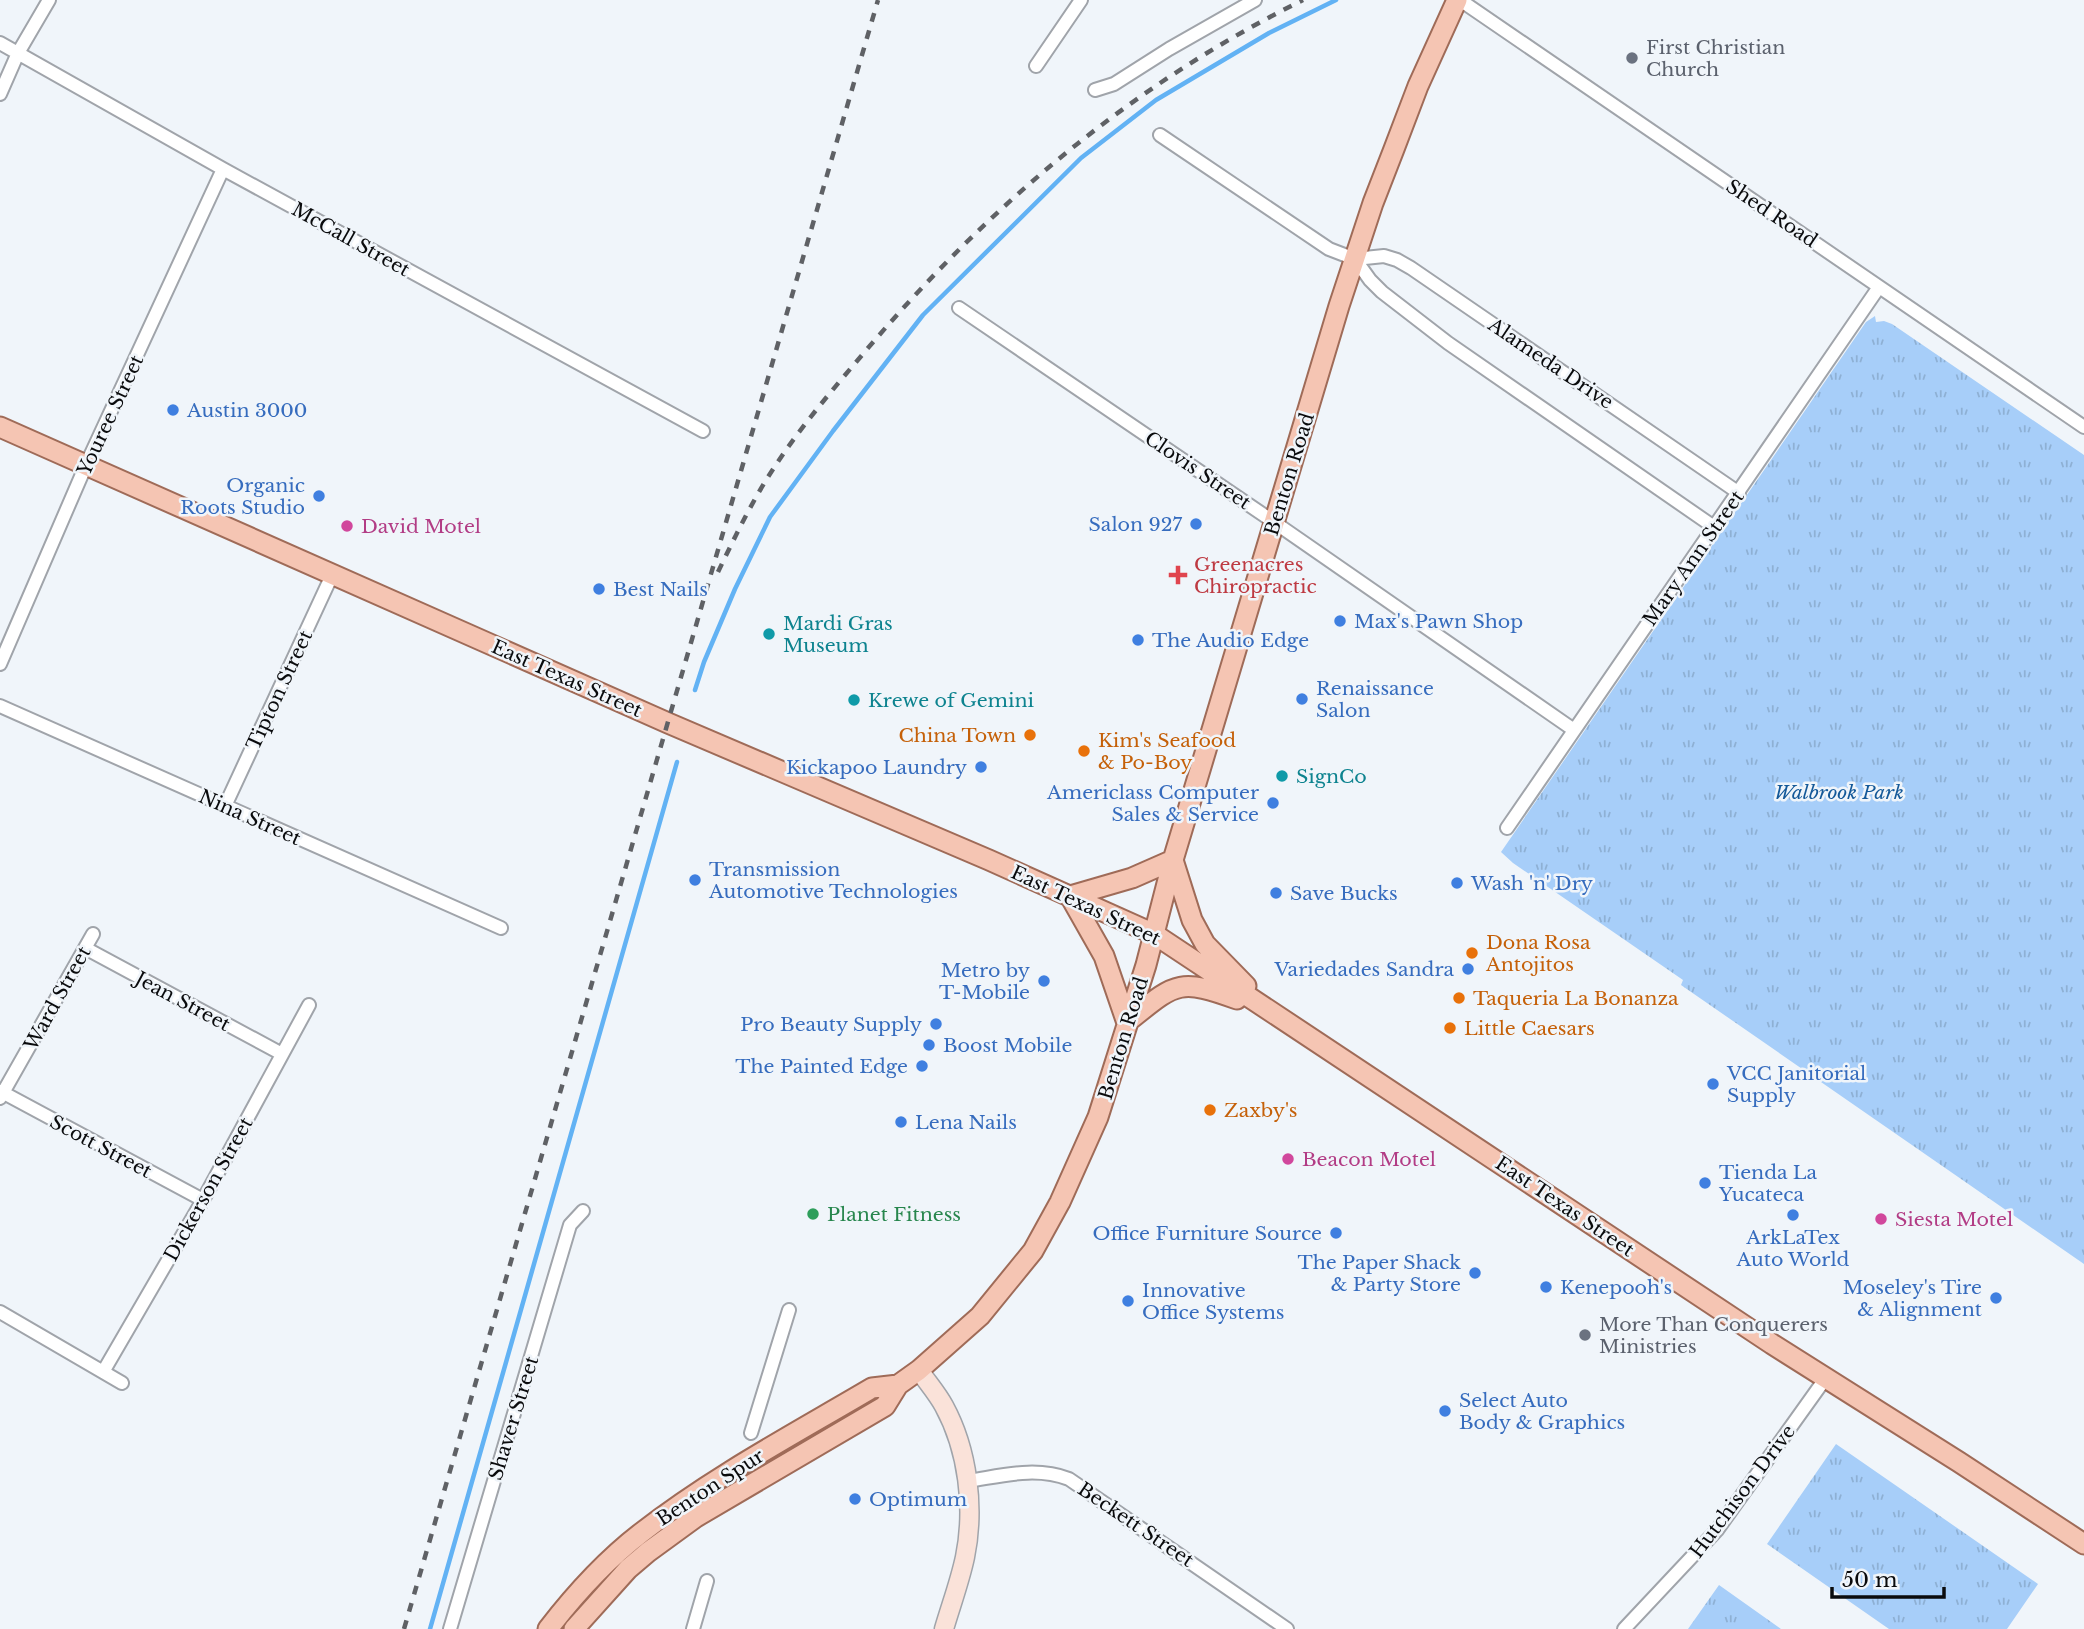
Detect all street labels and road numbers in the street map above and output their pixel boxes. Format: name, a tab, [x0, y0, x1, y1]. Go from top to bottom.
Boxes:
street label: Shed Road	[1722, 175, 1822, 252]
street label: McCall Street	[288, 198, 414, 282]
street label: Alameda Drive	[1483, 313, 1617, 414]
street label: Youree Street	[72, 351, 149, 480]
street label: Benton Road	[1260, 410, 1319, 538]
street label: Clovis Street	[1140, 427, 1256, 515]
street label: Mary Ann Street	[1638, 485, 1749, 630]
street label: Tipton Street	[242, 626, 318, 754]
street label: East Texas Street	[488, 635, 646, 722]
street label: Nina Street	[195, 785, 305, 851]
street label: East Texas Street	[1007, 861, 1165, 951]
street label: Ward Street	[19, 941, 96, 1055]
street label: Jean Street	[129, 965, 235, 1036]
street label: Benton Road	[1094, 974, 1153, 1102]
street label: Scott Street	[46, 1110, 156, 1183]
street label: Dickerson Street	[159, 1112, 258, 1265]
street label: East Texas Street	[1491, 1151, 1639, 1262]
street label: Shaver Street	[484, 1352, 544, 1483]
street label: Hutchison Drive	[1685, 1420, 1800, 1562]
street label: Benton Spur	[652, 1444, 768, 1531]
street label: Beckett Street	[1074, 1477, 1199, 1572]

